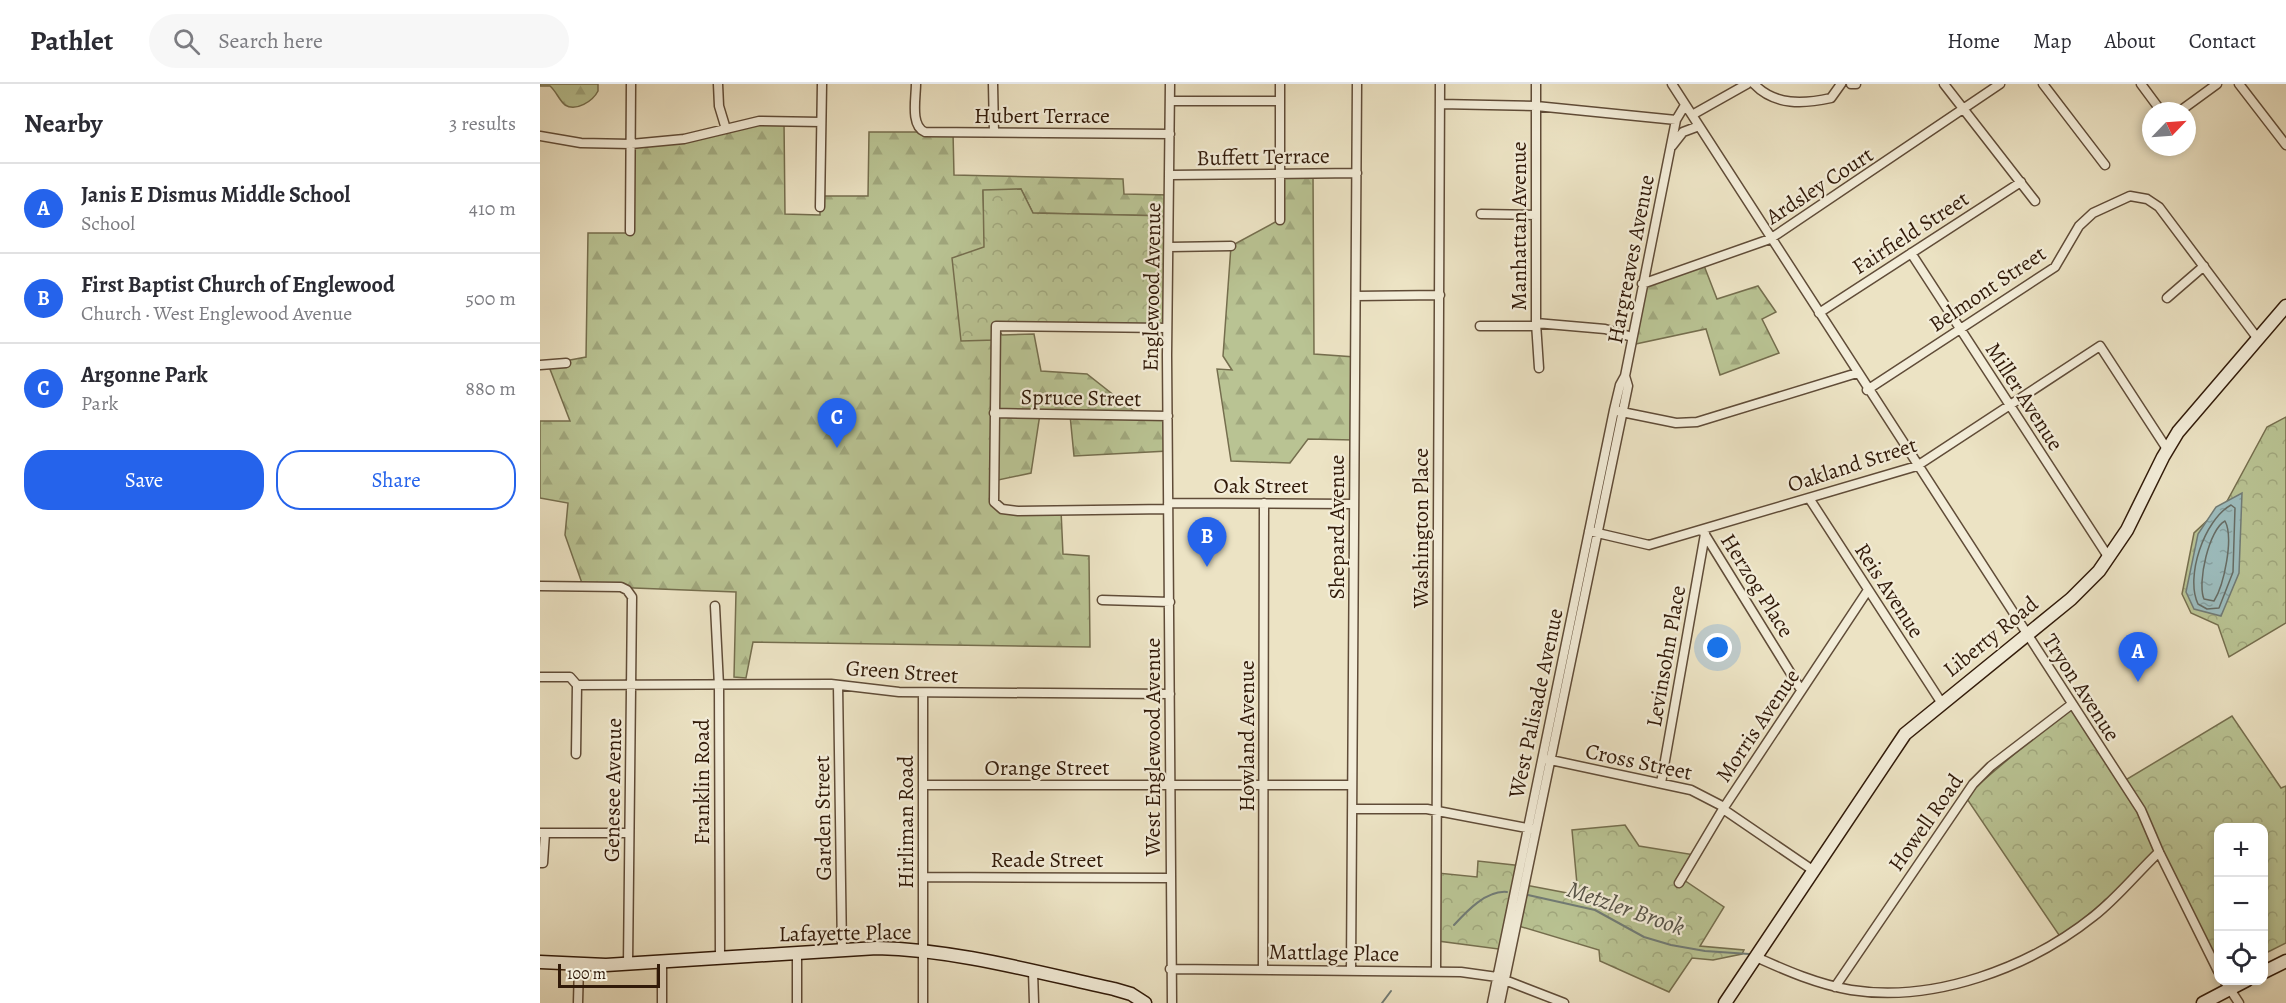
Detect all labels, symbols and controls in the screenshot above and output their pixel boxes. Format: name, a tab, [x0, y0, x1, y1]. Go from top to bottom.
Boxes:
search box	[149, 14, 569, 68]
text: Pathlet	[30, 22, 113, 60]
icon: search	[170, 25, 203, 58]
text: Search here	[218, 26, 323, 56]
text: Home	[1947, 27, 2000, 55]
text: Map	[2033, 27, 2071, 55]
text: About	[2104, 27, 2156, 55]
text: Contact	[2189, 27, 2256, 55]
street label: Hubert Terrace	[974, 101, 1110, 131]
north arrow	[2142, 102, 2196, 156]
text: Nearby	[24, 106, 103, 141]
text: 3 results	[449, 110, 516, 137]
street label: Ardsley Court	[1759, 140, 1879, 232]
street label: Buffett Terrace	[1196, 141, 1330, 173]
street label: Manhattan Avenue	[1504, 141, 1534, 311]
street label: Hargreaves Avenue	[1600, 172, 1662, 346]
text: Janis E Dismus Middle School	[81, 180, 350, 210]
street label: Fairfield Street	[1846, 184, 1975, 282]
text: A	[37, 195, 50, 222]
text: 410 m	[469, 195, 516, 222]
street label: Englewood Avenue	[1136, 202, 1168, 372]
text: School	[81, 210, 135, 237]
street label: Belmont Street	[1923, 239, 2052, 339]
text: First Baptist Church of Englewood	[81, 270, 395, 300]
text: B	[37, 285, 50, 312]
text: 500 m	[465, 285, 516, 312]
text: Church · West Englewood Avenue	[81, 300, 352, 327]
street label: Miller Avenue	[1978, 337, 2070, 457]
text: Argonne Park	[81, 360, 208, 390]
text: C	[37, 375, 50, 402]
text: 880 m	[465, 375, 516, 402]
street label: Spruce Street	[1020, 382, 1142, 414]
text: Park	[81, 390, 119, 417]
pin: C	[818, 398, 856, 448]
street label: Oakland Street	[1784, 430, 1921, 500]
street label: Washington Place	[1406, 448, 1436, 609]
button: Save	[24, 450, 264, 510]
button: Share	[276, 450, 516, 510]
street label: Shepard Avenue	[1322, 455, 1352, 599]
street label: Oak Street	[1214, 471, 1308, 501]
pin: B	[1188, 518, 1226, 567]
street label: Herzog Place	[1713, 528, 1801, 643]
street label: Reis Avenue	[1847, 537, 1931, 644]
street label: Levinsohn Place	[1639, 583, 1693, 729]
street label: Liberty Road	[1937, 589, 2045, 684]
street label: West Palisade Avenue	[1501, 606, 1571, 802]
street label: Tryon Avenue	[2035, 628, 2127, 747]
pin: A	[2118, 632, 2158, 682]
your location	[1703, 633, 1732, 662]
street label: West Englewood Avenue	[1138, 638, 1168, 857]
street label: Green Street	[845, 653, 959, 691]
street label: Howland Avenue	[1232, 660, 1262, 812]
street label: Morris Avenue	[1709, 663, 1807, 788]
street label: Genesee Avenue	[597, 718, 629, 862]
street label: Franklin Road	[687, 719, 717, 845]
street label: Cross Street	[1583, 736, 1695, 788]
street label: Orange Street	[984, 753, 1110, 783]
street label: Garden Street	[807, 755, 839, 881]
street label: Hirliman Road	[891, 755, 921, 889]
street label: Howell Road	[1881, 768, 1971, 877]
map controls	[2214, 823, 2268, 985]
button: +	[2214, 823, 2268, 877]
street label: Reade Street	[990, 845, 1104, 875]
water label: Metzler Brook	[1563, 873, 1690, 943]
button: −	[2214, 877, 2268, 931]
street label: Lafayette Place	[778, 917, 912, 949]
button: locate	[2214, 931, 2268, 985]
street label: Mattlage Place	[1268, 937, 1400, 969]
scale bar	[558, 961, 660, 988]
text: 100 m	[567, 963, 606, 985]

